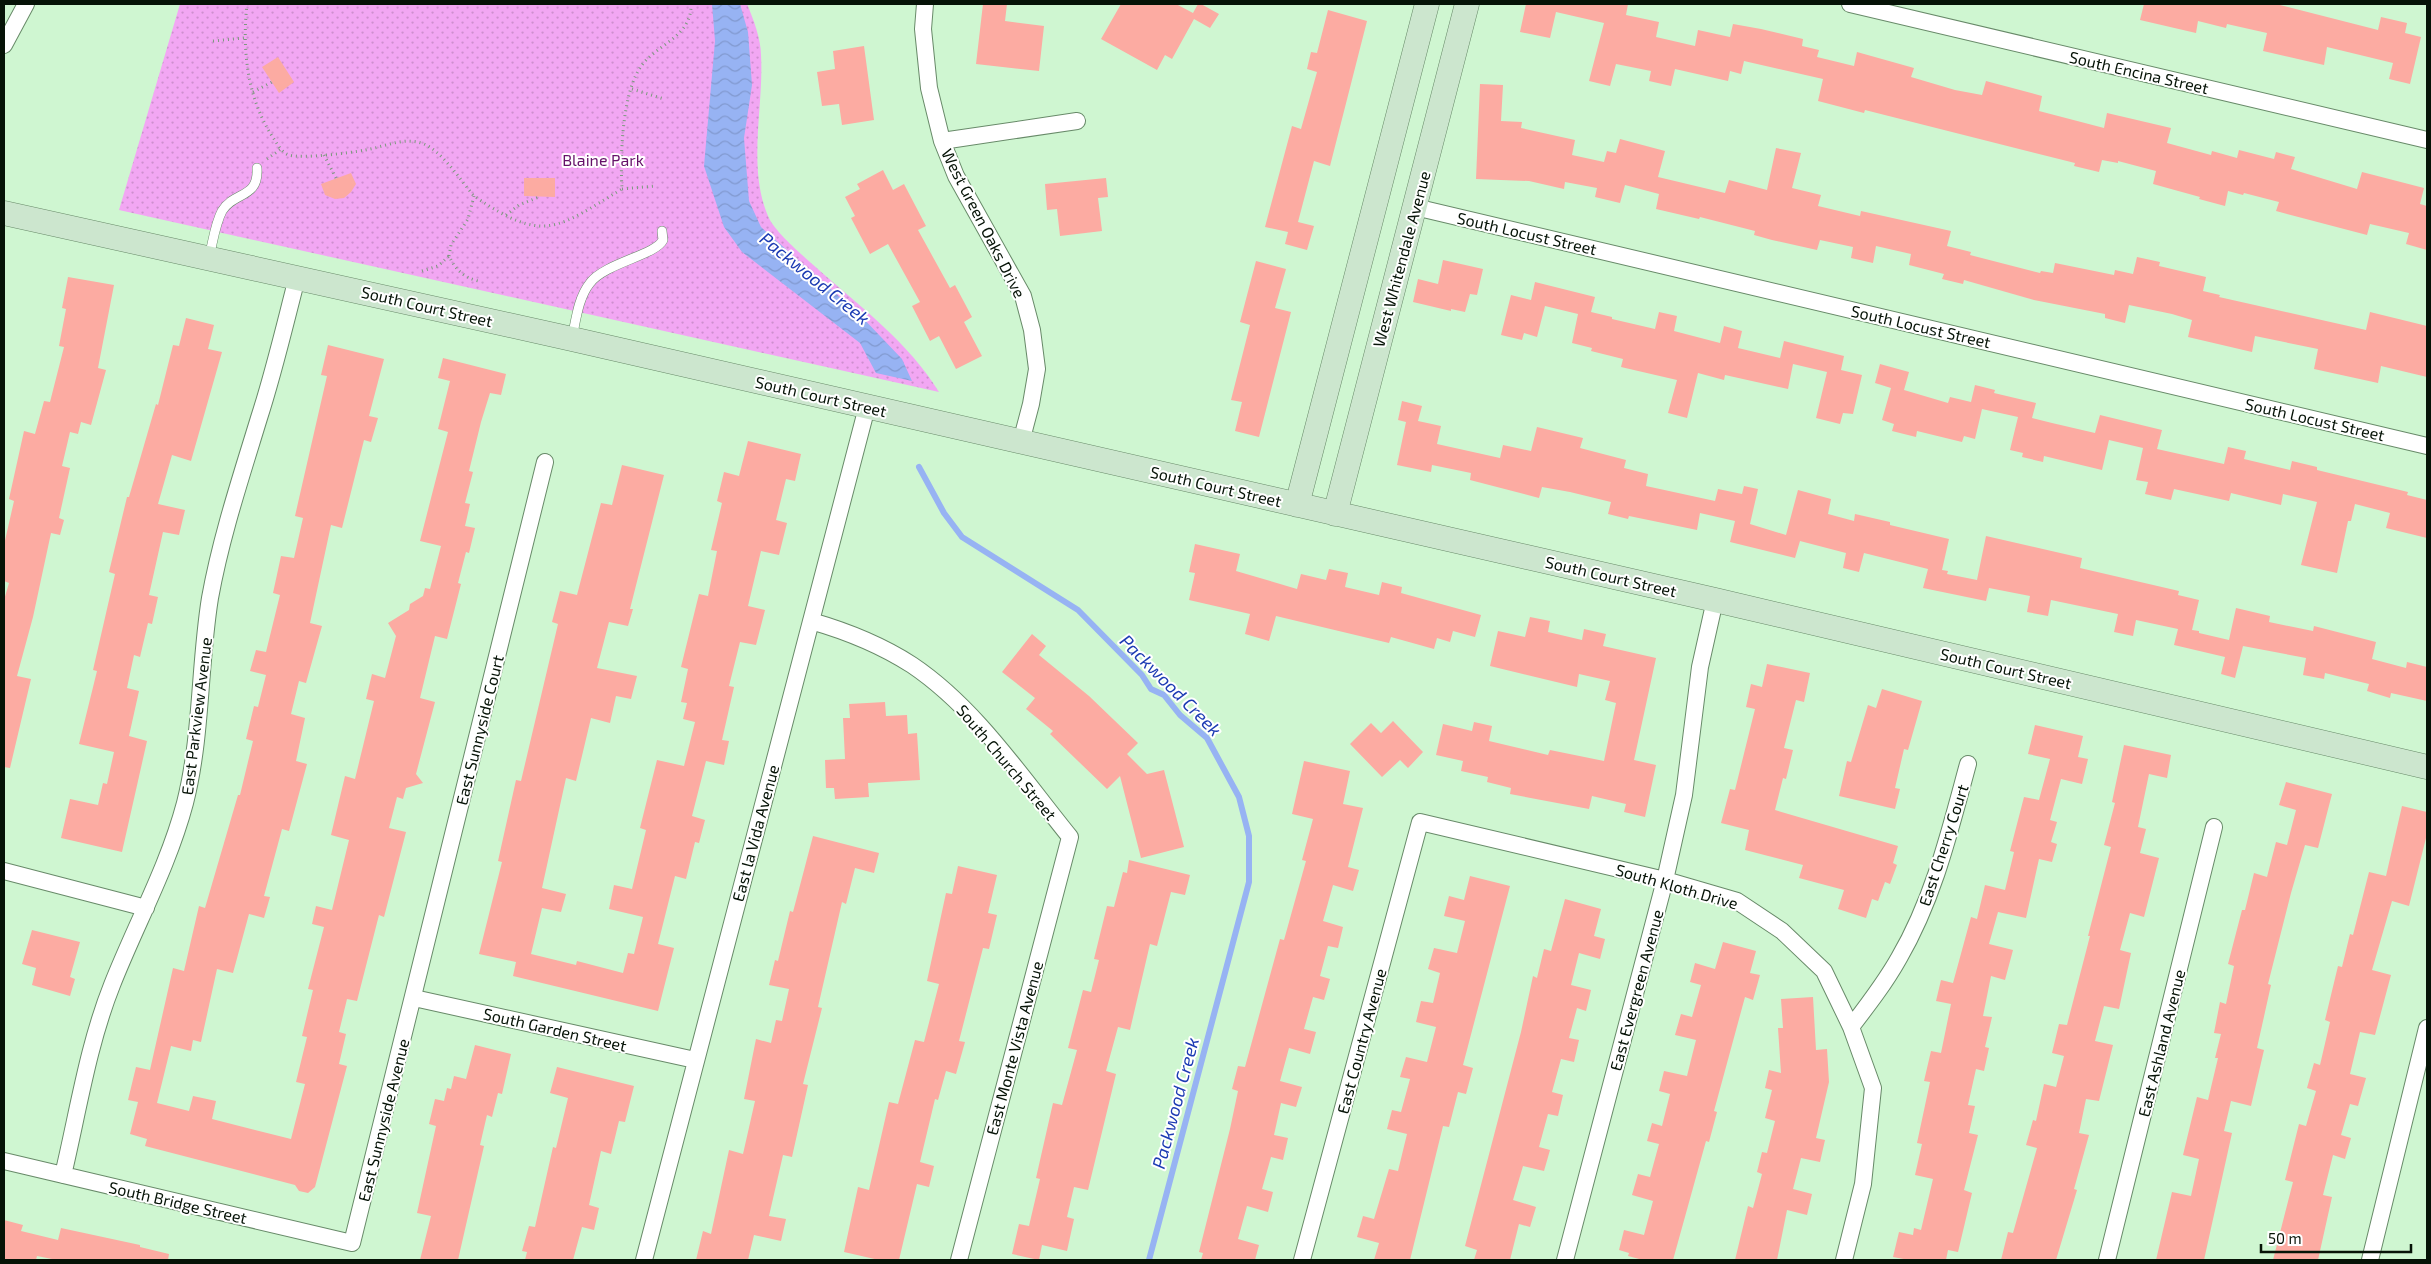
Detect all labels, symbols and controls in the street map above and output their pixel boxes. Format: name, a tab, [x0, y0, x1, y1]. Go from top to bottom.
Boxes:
street label: South Encina Street	[2068, 47, 2210, 97]
street label: West Green Oaks Drive	[938, 145, 1030, 301]
park label: Blaine Park	[562, 150, 644, 169]
street label: West Whitendale Avenue	[1368, 169, 1434, 349]
street label: South Locust Street	[1455, 208, 1599, 258]
water label: Packwood Creek	[756, 227, 874, 329]
street label: South Court Street	[360, 282, 494, 330]
street label: South Locust Street	[1849, 301, 1993, 351]
street label: South Court Street	[754, 372, 888, 420]
street label: South Locust Street	[2243, 394, 2387, 444]
street label: South Court Street	[1149, 462, 1283, 510]
street label: South Court Street	[1544, 552, 1678, 600]
water label: Packwood Creek	[1116, 630, 1226, 740]
street label: East Parkview Avenue	[177, 636, 215, 796]
street label: South Court Street	[1939, 644, 2073, 692]
street label: East Sunnyside Court	[451, 653, 507, 807]
street label: South Church Street	[953, 700, 1061, 824]
street label: East la Vida Avenue	[728, 763, 782, 903]
street label: East Cherry Court	[1914, 782, 1972, 908]
street label: South Kloth Drive	[1614, 859, 1740, 913]
street label: East Evergreen Avenue	[1605, 907, 1667, 1073]
street label: East Monte Vista Avenue	[982, 959, 1046, 1137]
street label: East Country Avenue	[1332, 966, 1390, 1116]
street label: East Ashland Avenue	[2133, 967, 2189, 1119]
street label: South Garden Street	[482, 1003, 628, 1055]
water label: Packwood Creek	[1147, 1035, 1203, 1171]
street label: East Sunnyside Avenue	[354, 1037, 412, 1203]
street label: South Bridge Street	[107, 1177, 249, 1227]
scale bar	[2261, 1222, 2411, 1254]
text: 50 m	[2268, 1229, 2302, 1247]

